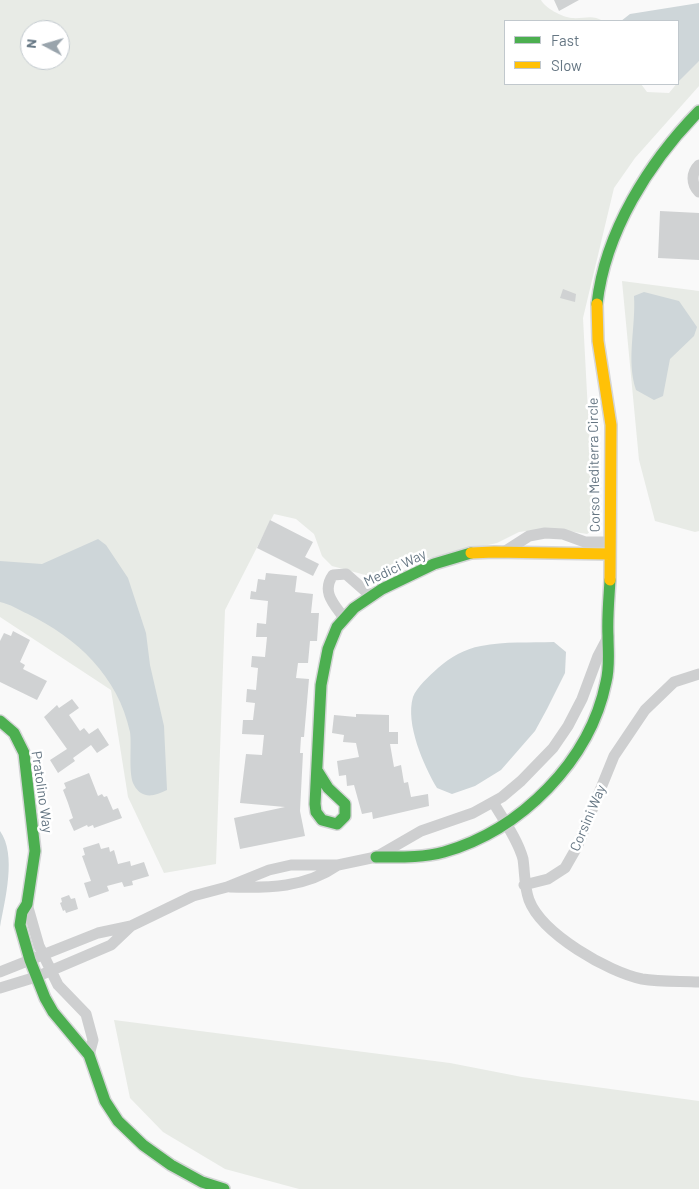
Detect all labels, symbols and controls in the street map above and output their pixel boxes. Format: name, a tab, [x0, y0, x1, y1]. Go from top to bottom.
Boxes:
north arrow	[20, 20, 70, 70]
legend	[504, 20, 679, 85]
text: Fast	[551, 31, 579, 49]
text: N	[22, 38, 40, 49]
text: Slow	[551, 56, 582, 74]
street label: Corso Mediterra Circle	[584, 398, 604, 532]
street label: Medici Way	[361, 546, 429, 590]
street label: Pratolino Way	[28, 750, 56, 834]
street label: Corsini Way	[566, 782, 610, 854]

